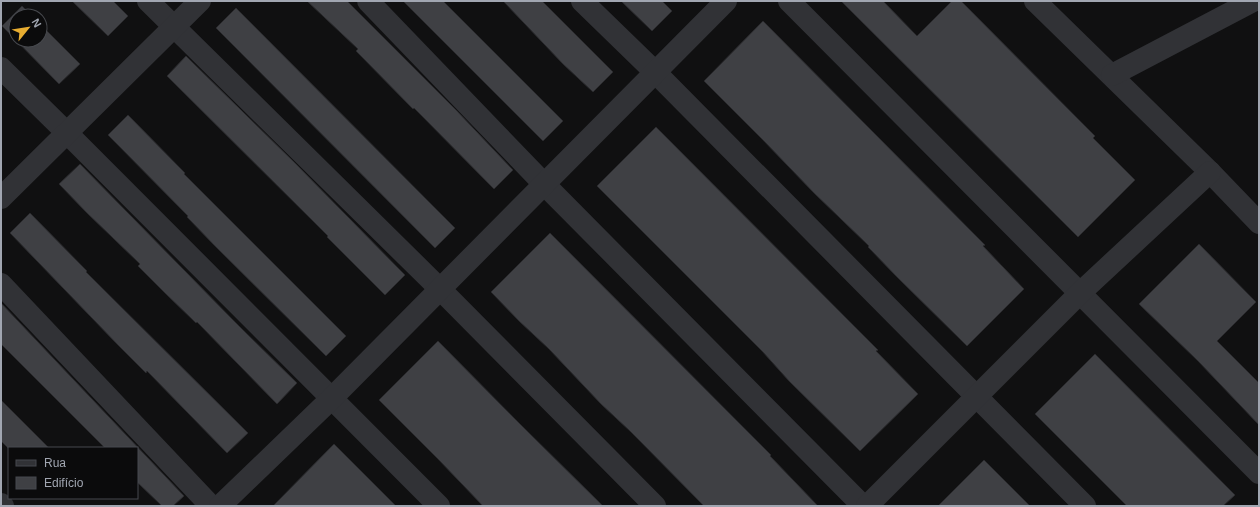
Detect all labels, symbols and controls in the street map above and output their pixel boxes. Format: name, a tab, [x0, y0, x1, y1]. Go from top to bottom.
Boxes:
north arrow	[8, 8, 48, 48]
text: N	[29, 17, 44, 29]
legend	[8, 447, 138, 499]
text: Rua	[44, 456, 66, 470]
text: Edifício	[44, 476, 84, 490]

